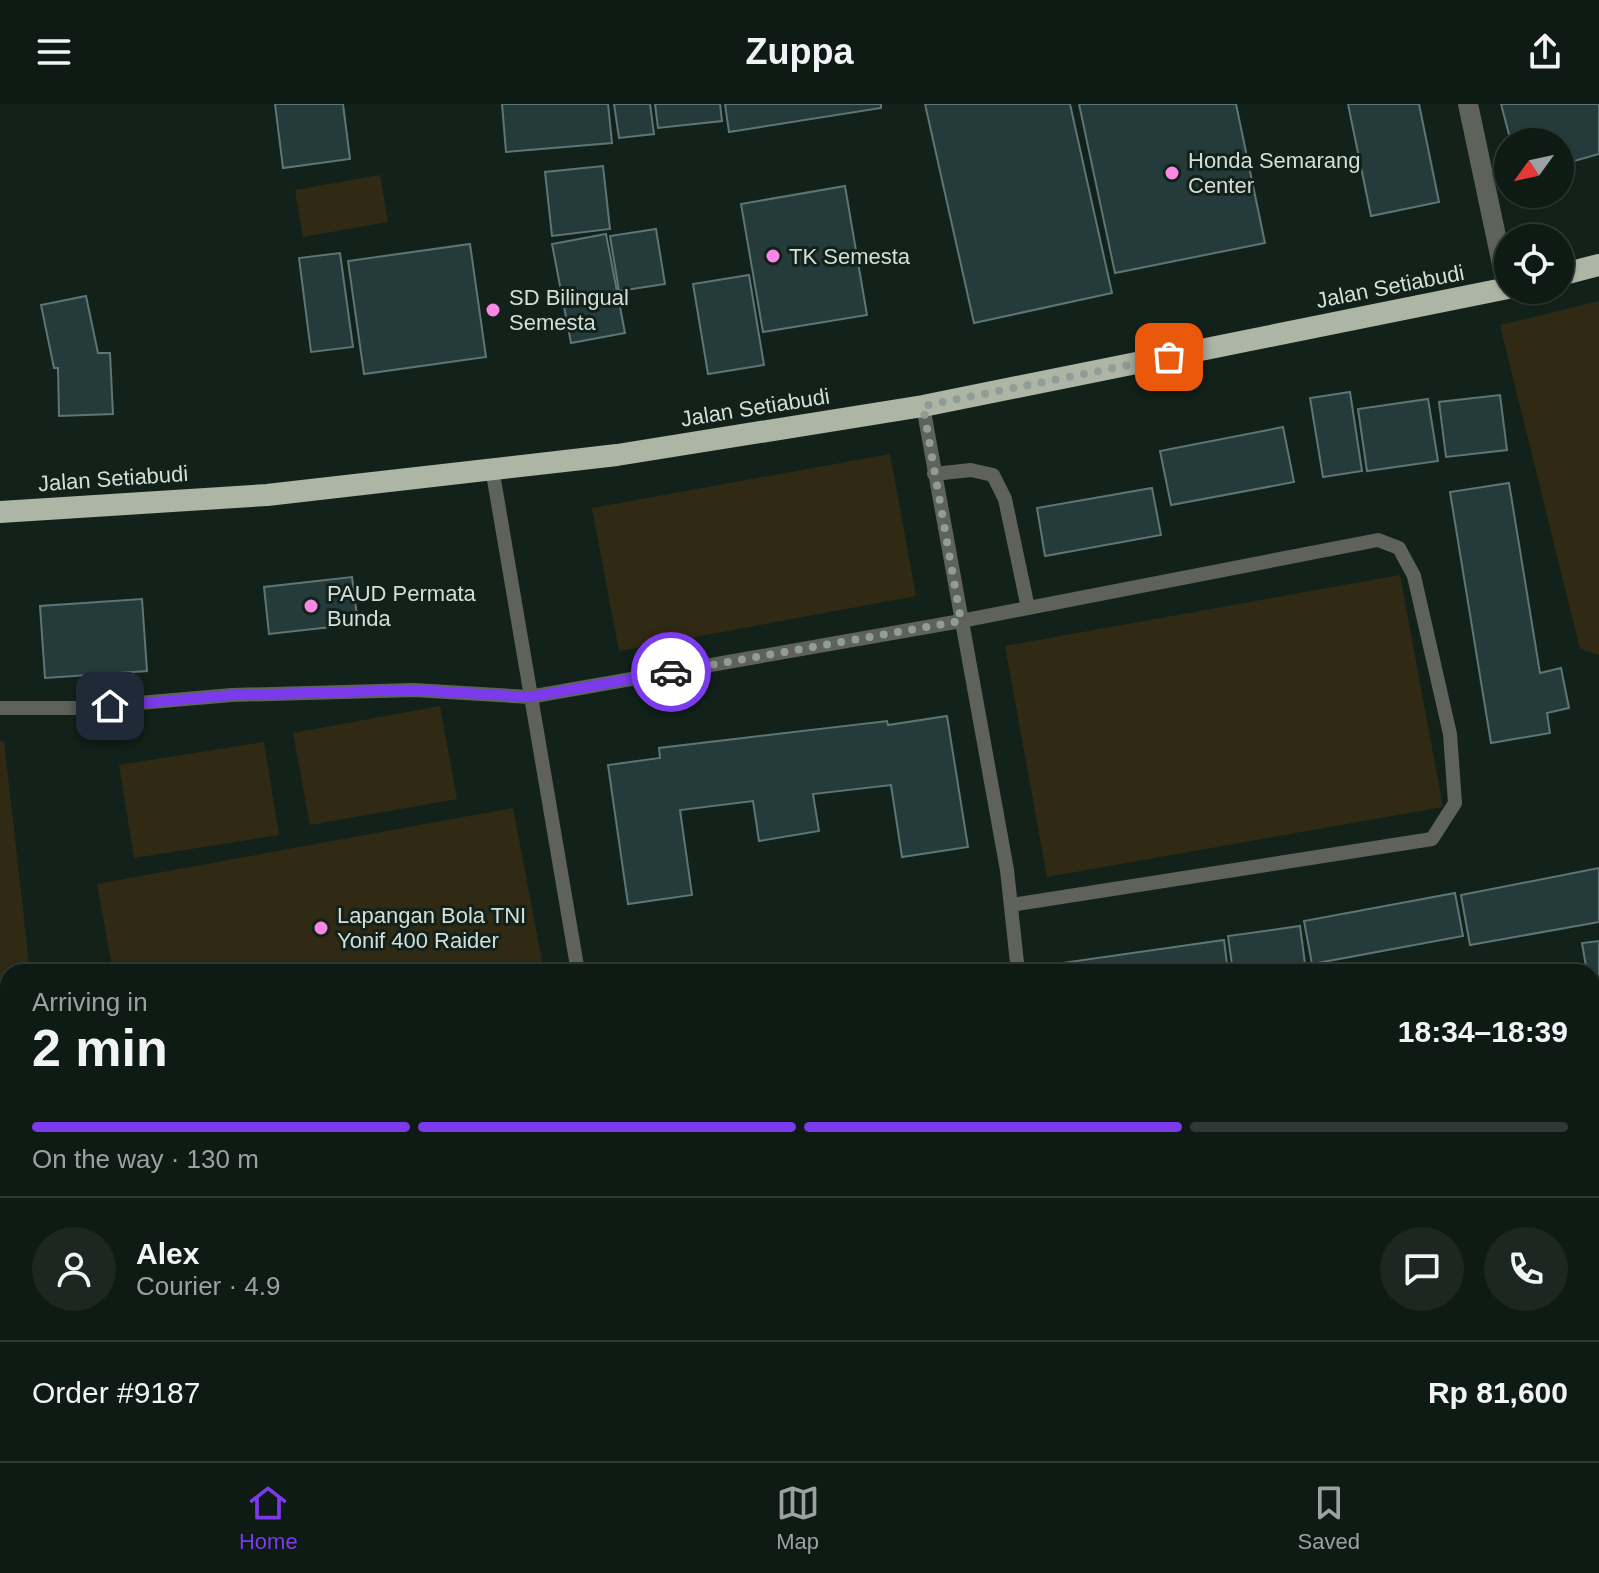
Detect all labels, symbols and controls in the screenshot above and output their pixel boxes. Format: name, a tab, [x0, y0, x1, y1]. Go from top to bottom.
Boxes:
icon: menu	[32, 30, 76, 74]
icon: share	[1523, 30, 1567, 74]
text: Zuppa	[746, 31, 853, 72]
north arrow	[1494, 128, 1574, 208]
map controls	[1494, 128, 1574, 304]
place label: Honda Semarang Center	[1188, 148, 1360, 198]
marker: Honda Semarang Center	[1163, 164, 1181, 182]
button: locate	[1494, 224, 1574, 304]
place label: TK Semesta	[789, 244, 911, 269]
marker: TK Semesta	[764, 247, 782, 265]
street label: Jalan Setiabudi	[1314, 260, 1466, 313]
place label: SD Bilingual Semesta	[509, 285, 629, 335]
marker: SD Bilingual Semesta	[484, 301, 502, 319]
pin	[1135, 323, 1203, 391]
icon: bag	[1147, 335, 1191, 379]
street label: Jalan Setiabudi	[679, 383, 831, 432]
street label: Jalan Setiabudi	[37, 461, 189, 496]
place label: PAUD Permata Bunda	[327, 581, 477, 631]
marker: PAUD Permata Bunda	[302, 597, 320, 615]
courier	[631, 632, 711, 712]
icon: car	[649, 650, 693, 694]
pin	[76, 672, 144, 740]
icon: home	[88, 684, 132, 728]
place label: Lapangan Bola TNI Yonif 400 Raider	[337, 903, 526, 953]
marker: Lapangan Bola TNI Yonif 400 Raider	[312, 919, 330, 937]
text: Arriving in	[32, 987, 148, 1017]
text: 18:34–18:39	[1398, 1015, 1568, 1048]
text: 2 min	[32, 1019, 168, 1077]
text: On the way · 130 m	[32, 1144, 259, 1174]
button: person	[32, 1227, 116, 1311]
button: chat	[1380, 1227, 1464, 1311]
button: phone	[1484, 1227, 1568, 1311]
text: Alex	[136, 1237, 199, 1270]
text: Courier · 4.9	[136, 1271, 281, 1301]
text: Order #9187	[32, 1376, 200, 1409]
text: Rp 81,600	[1428, 1376, 1568, 1409]
tab: Home	[239, 1481, 298, 1555]
tab: Map	[776, 1481, 820, 1555]
tab: Saved	[1298, 1481, 1360, 1555]

